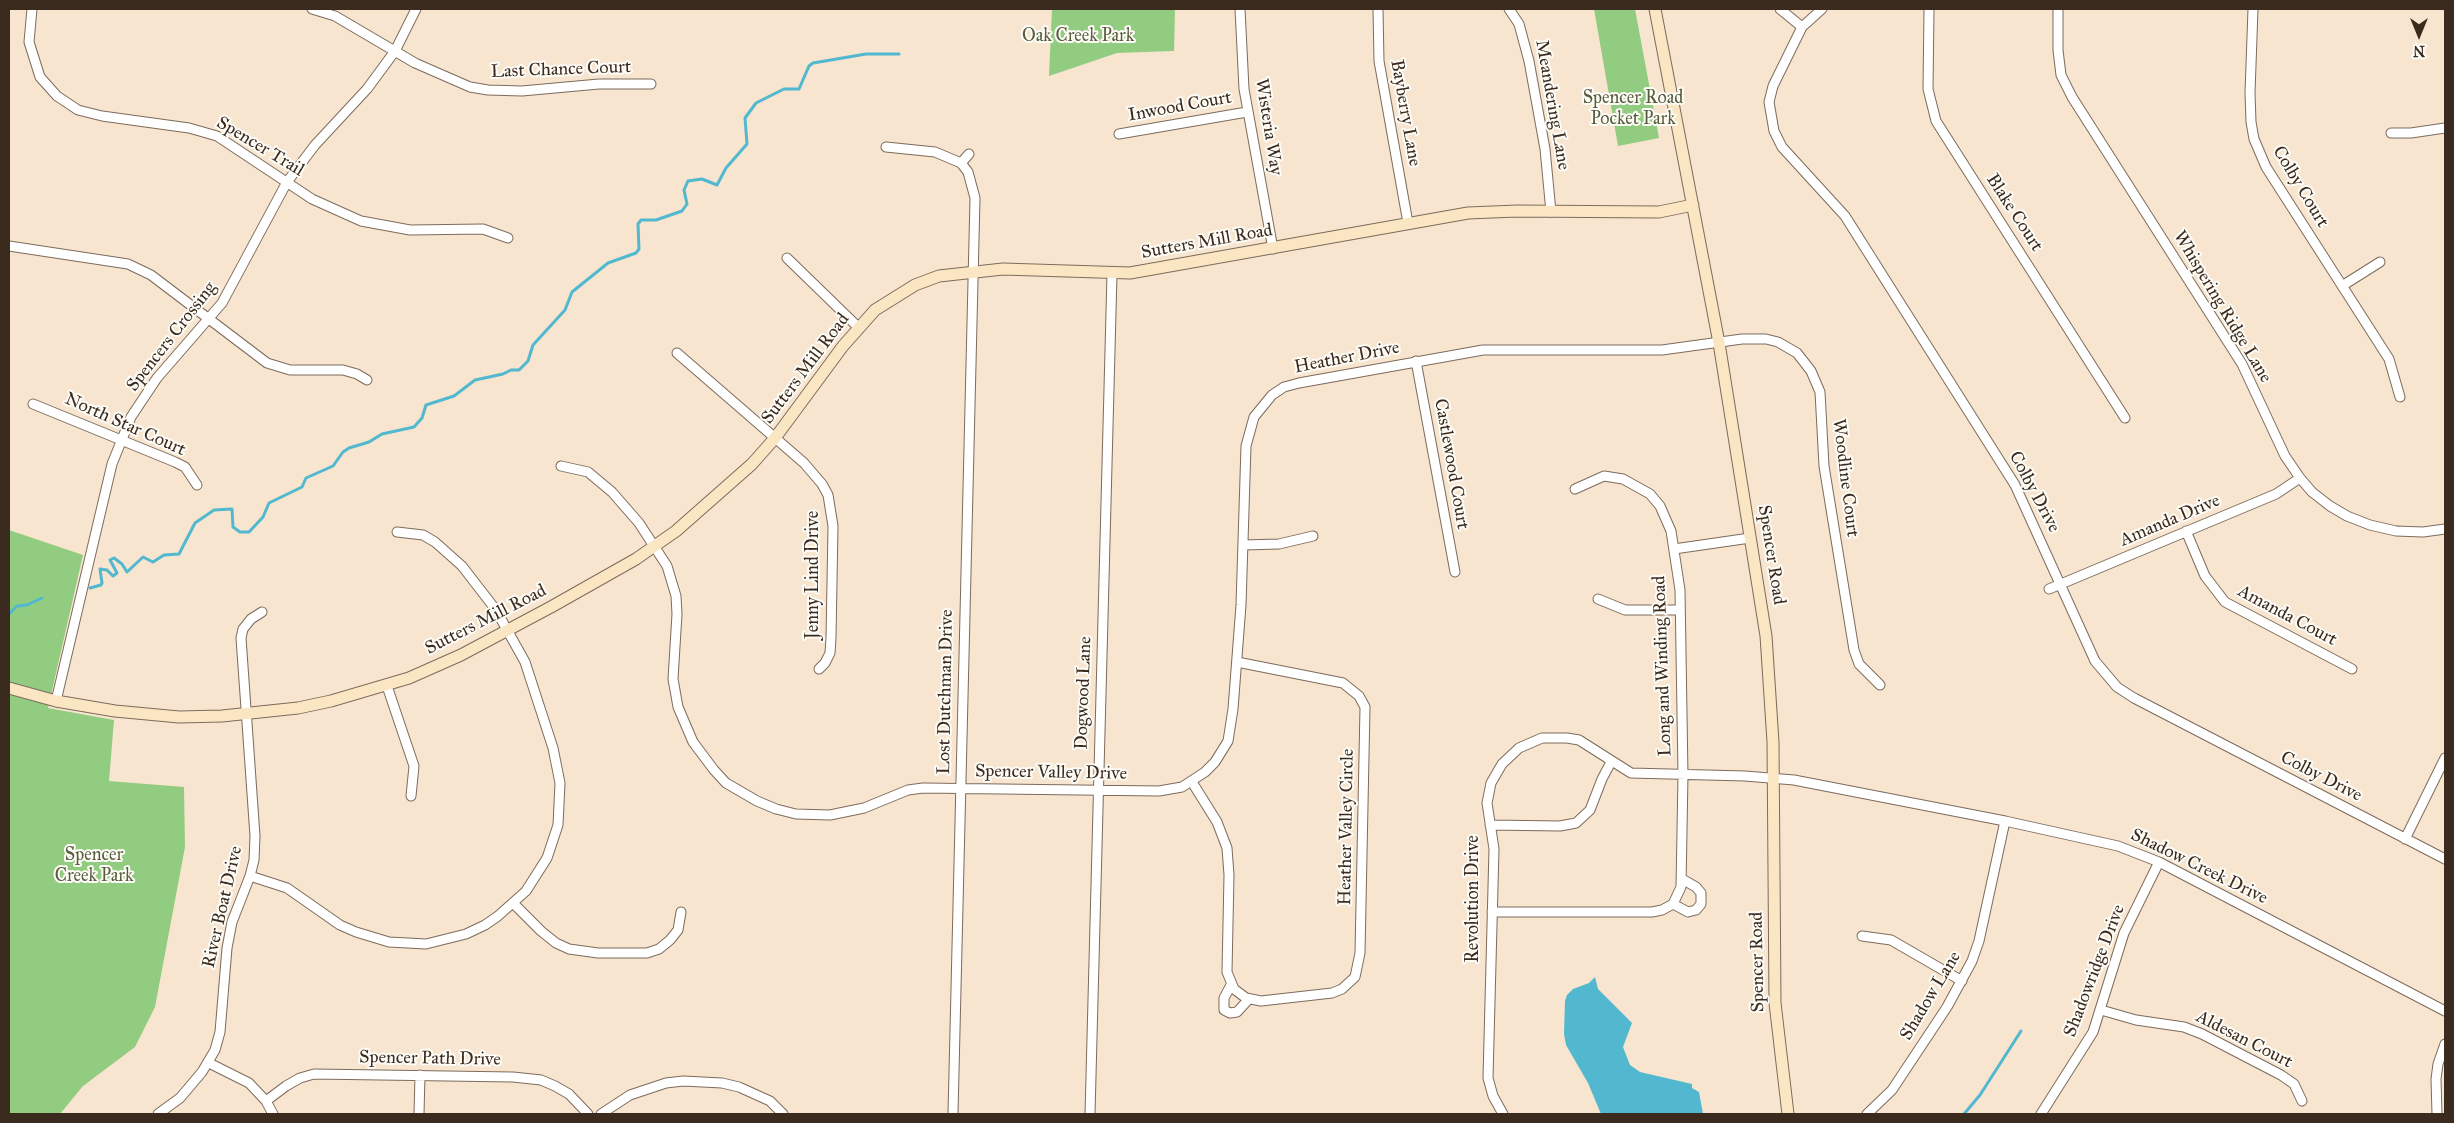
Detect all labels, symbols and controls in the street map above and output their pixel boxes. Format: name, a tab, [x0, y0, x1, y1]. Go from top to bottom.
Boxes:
north arrow	[2394, 10, 2444, 60]
park label: Oak Creek Park	[1022, 26, 1134, 48]
street label: Meandering Lane	[1530, 38, 1574, 172]
text: N	[2413, 42, 2425, 59]
street label: Last Chance Court	[490, 57, 632, 83]
street label: Bayberry Lane	[1385, 58, 1425, 168]
street label: Wisteria Way	[1250, 77, 1286, 177]
street label: Inwood Court	[1127, 87, 1233, 127]
park label: Spencer Road Pocket Park	[1583, 88, 1683, 130]
street label: Spencer Trail	[212, 112, 308, 182]
street label: Colby Court	[2267, 142, 2333, 232]
street label: Blake Court	[1981, 170, 2047, 256]
street label: Sutters Mill Road	[1140, 220, 1274, 264]
street label: Whispering Ridge Lane	[2168, 227, 2276, 387]
street label: Spencers Crossing	[122, 278, 222, 396]
street label: Sutters Mill Road	[757, 309, 855, 429]
street label: Heather Drive	[1293, 337, 1401, 379]
street label: North Star Court	[61, 389, 189, 461]
street label: Castlewood Court	[1429, 397, 1473, 531]
street label: Woodline Court	[1827, 418, 1863, 538]
street label: Colby Drive	[2004, 448, 2064, 536]
street label: Amanda Drive	[2117, 490, 2223, 552]
street label: Spencer Road	[1752, 504, 1790, 606]
street label: Jenny Lind Drive	[803, 511, 825, 639]
street label: Long and Winding Road	[1649, 575, 1677, 757]
street label: Sutters Mill Road	[422, 580, 550, 660]
street label: Amanda Court	[2234, 581, 2340, 651]
street label: Lost Dutchman Drive	[934, 609, 958, 775]
street label: Dogwood Lane	[1071, 636, 1097, 750]
street label: Colby Drive	[2277, 747, 2365, 807]
street label: Heather Valley Circle	[1335, 748, 1359, 906]
street label: Spencer Valley Drive	[975, 761, 1127, 785]
street label: Shadow Creek Drive	[2127, 825, 2271, 909]
street label: Revolution Drive	[1463, 835, 1485, 963]
street label: River Boat Drive	[198, 844, 248, 970]
park label: Spencer Creek Park	[55, 845, 133, 888]
street label: Shadowridge Drive	[2060, 902, 2130, 1040]
street label: Spencer Road	[1746, 911, 1770, 1013]
street label: Shadow Lane	[1896, 948, 1966, 1044]
street label: Aldesan Court	[2192, 1006, 2296, 1074]
street label: Spencer Path Drive	[359, 1047, 501, 1071]

